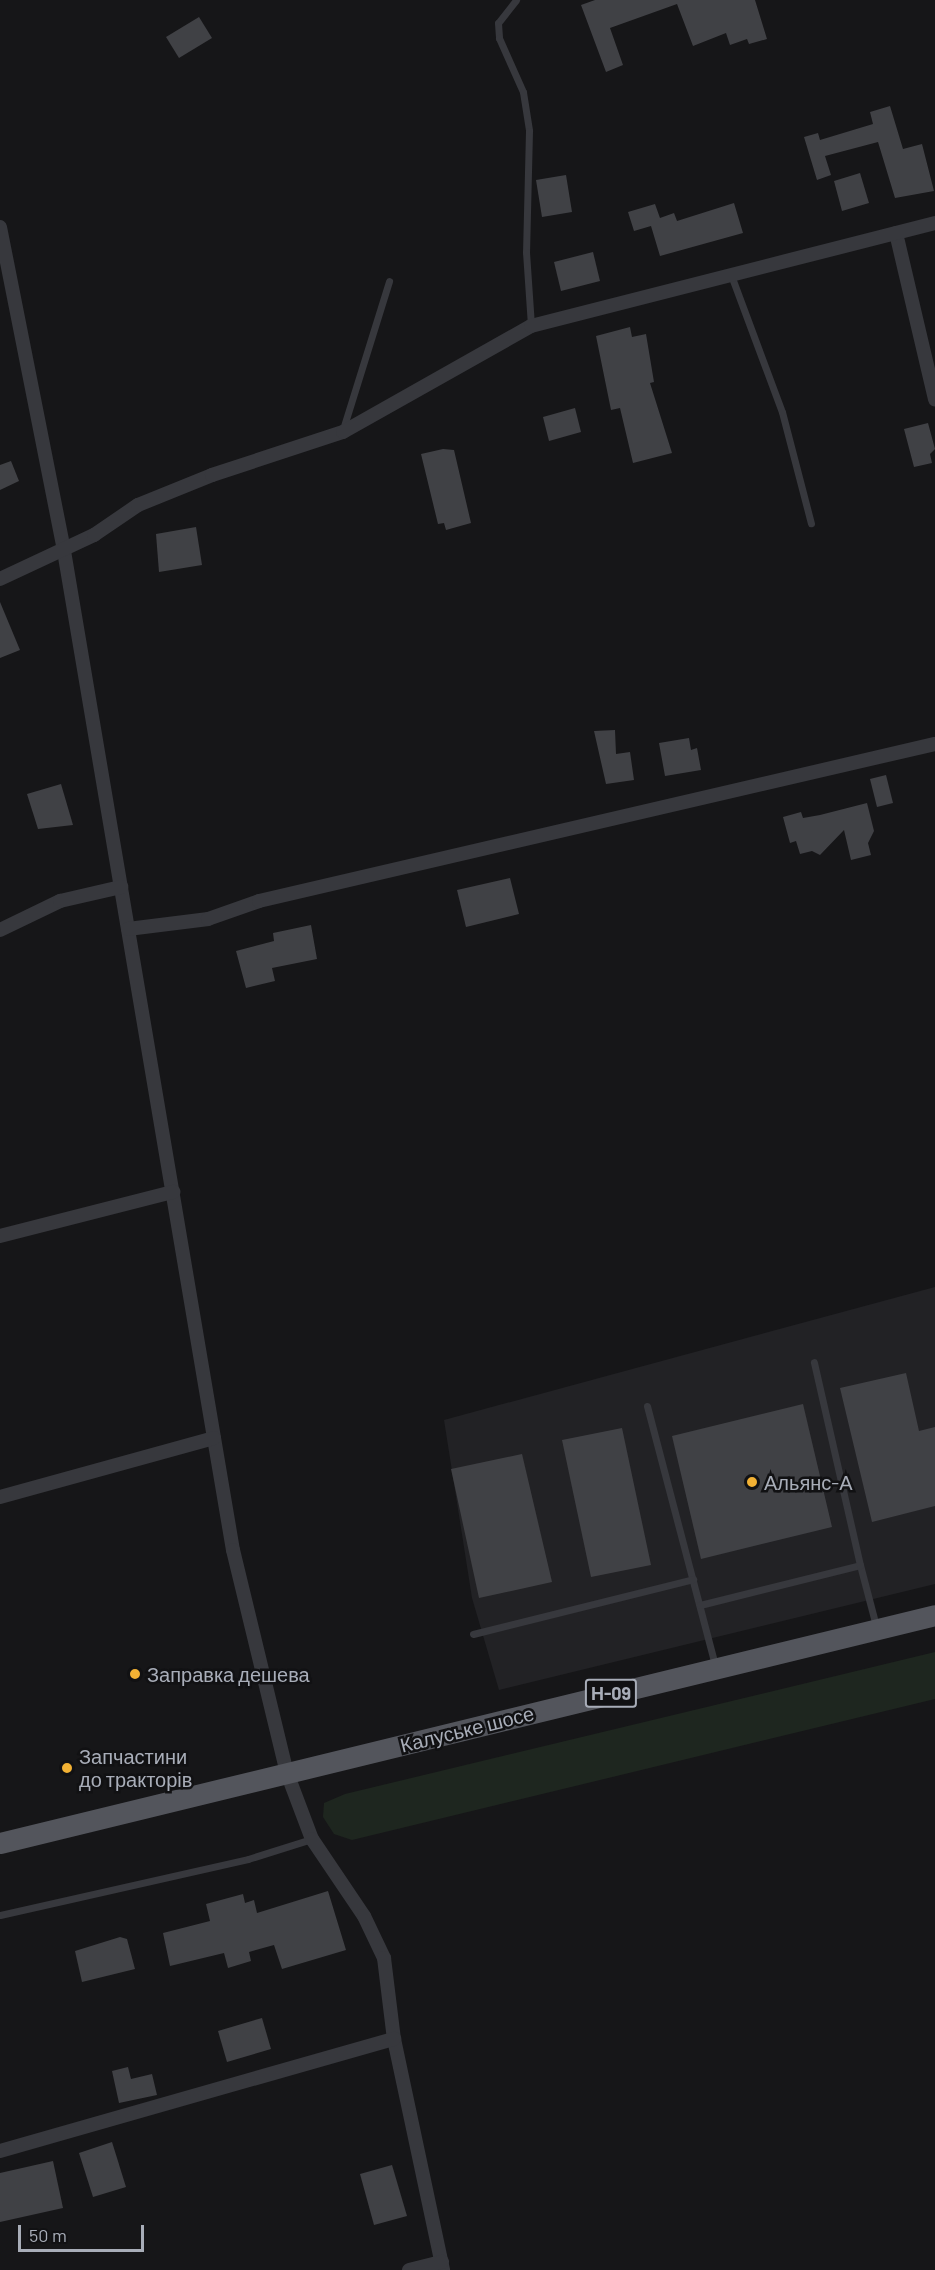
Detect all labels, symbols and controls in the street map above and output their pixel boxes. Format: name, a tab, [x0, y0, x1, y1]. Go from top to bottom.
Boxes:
place label: Альянс-А	[764, 1470, 853, 1494]
marker: Альянс-А	[745, 1475, 759, 1489]
place label: Заправка дешева	[147, 1662, 310, 1686]
marker: Заправка дешева	[128, 1667, 142, 1681]
road number: Н-09	[584, 1678, 638, 1708]
street label: Калуське шосе	[398, 1701, 536, 1757]
place label: Запчастини до тракторів	[79, 1744, 192, 1791]
marker: Запчастини до тракторів	[60, 1761, 74, 1775]
scale bar	[21, 2213, 147, 2251]
text: 50 m	[29, 2224, 67, 2246]

